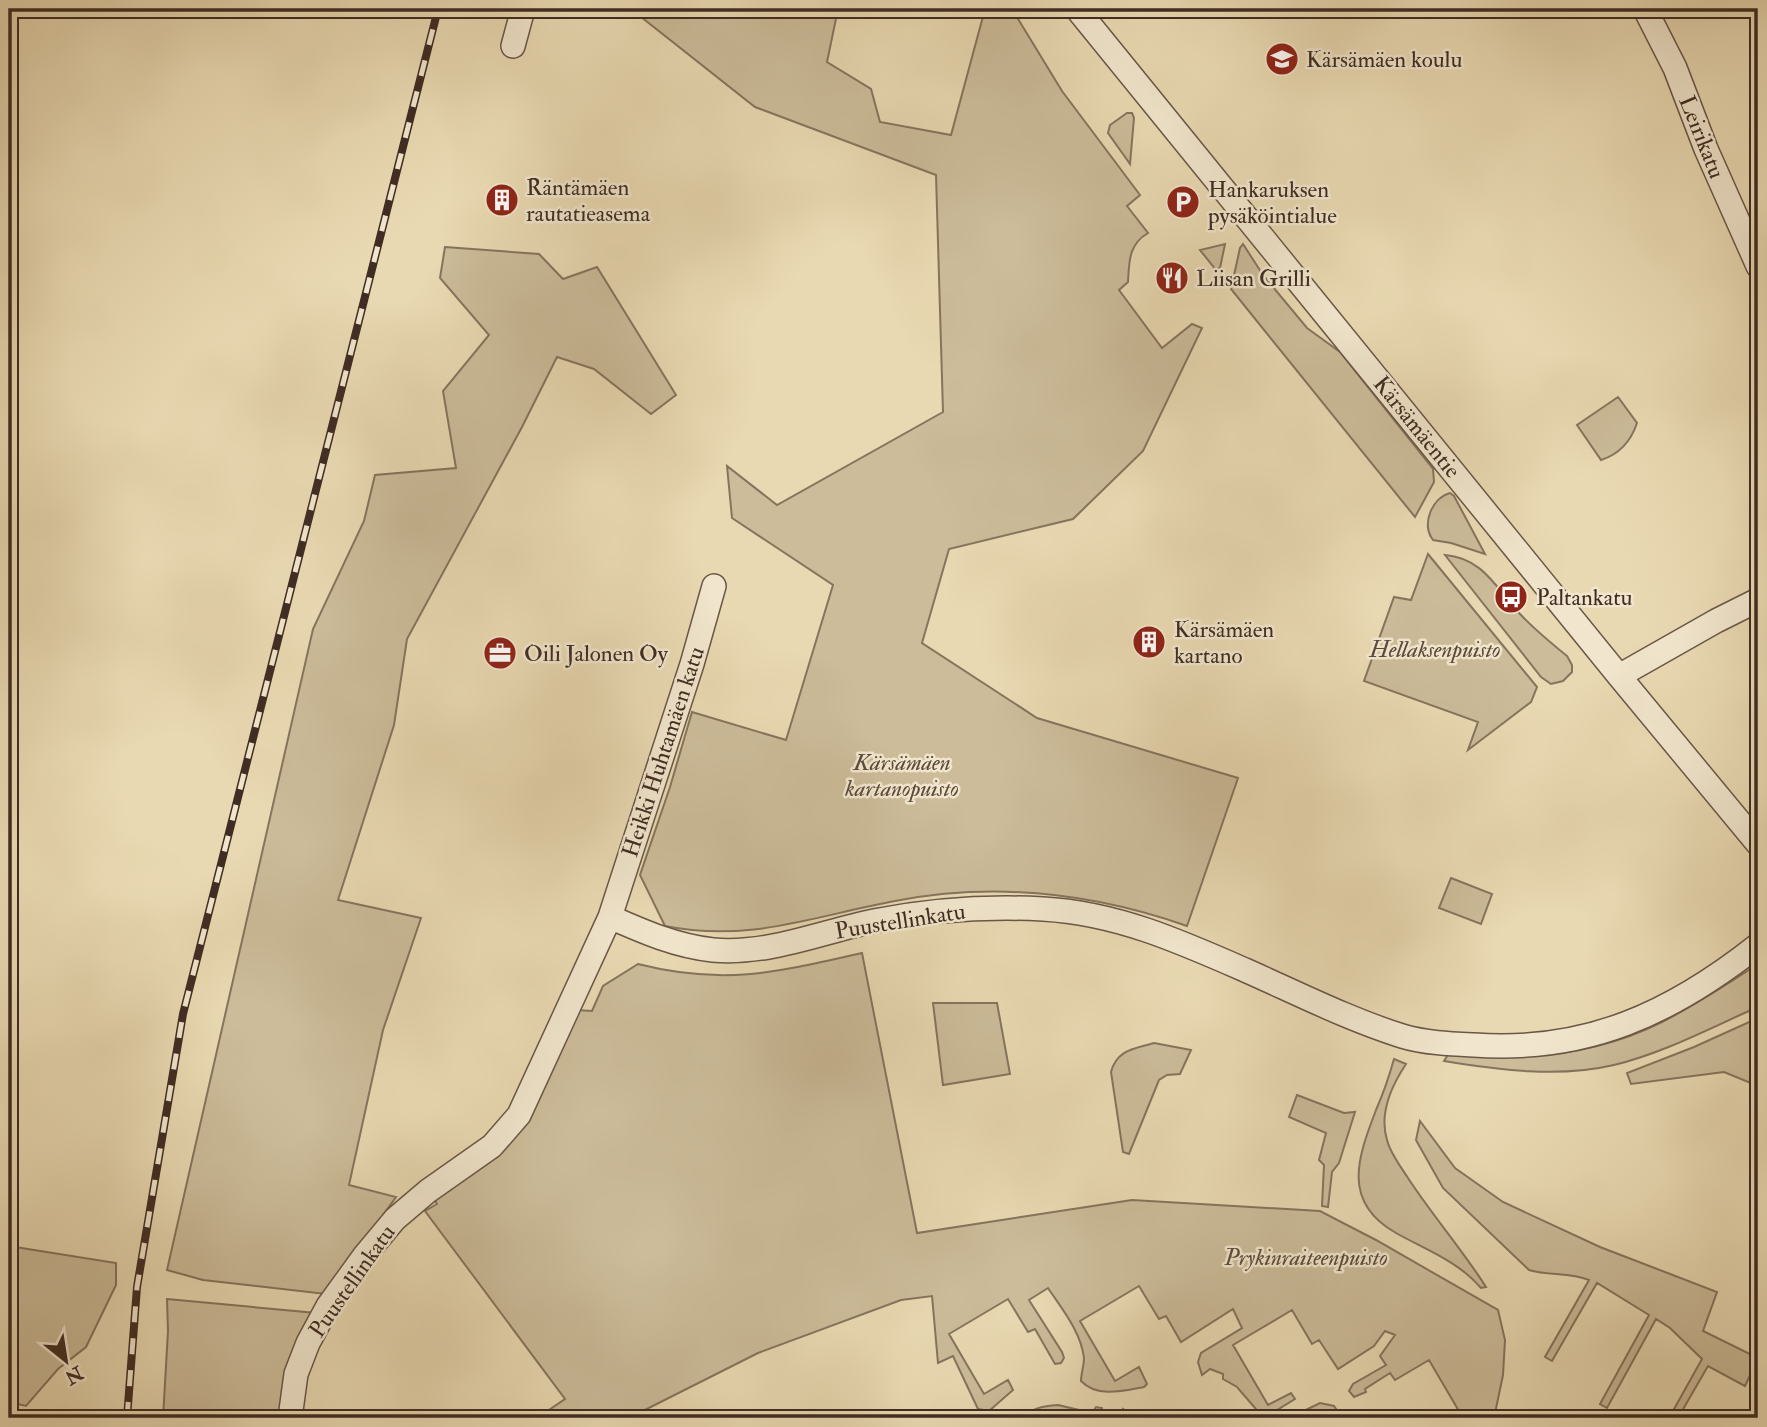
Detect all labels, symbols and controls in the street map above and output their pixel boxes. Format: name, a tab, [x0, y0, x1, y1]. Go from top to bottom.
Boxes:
school or university icon: Kärsämäen koulu	[1263, 40, 1301, 78]
place label: Kärsämäen koulu	[1306, 45, 1462, 74]
street label: Leirikatu	[1672, 91, 1732, 183]
place label: Räntämäen rautatieasema	[526, 173, 651, 228]
place label: Hankaruksen pysäköintialue	[1207, 175, 1337, 231]
building icon: Räntämäen rautatieasema	[483, 181, 521, 219]
parking icon: Hankaruksen pysäköintialue	[1164, 183, 1202, 221]
restaurant icon: Liisan Grilli	[1153, 259, 1191, 297]
place label: Liisan Grilli	[1196, 264, 1311, 293]
street label: Kärsämäentie	[1367, 370, 1467, 484]
bus stop icon: Paltankatu	[1492, 578, 1530, 616]
place label: Paltankatu	[1536, 583, 1633, 612]
place label: Kärsämäen kartano	[1174, 615, 1274, 670]
building icon: Kärsämäen kartano	[1130, 623, 1168, 661]
office icon: Oili Jalonen Oy	[481, 634, 519, 672]
park label: Hellaksenpuisto	[1368, 635, 1501, 664]
place label: Oili Jalonen Oy	[524, 639, 669, 668]
street label: Heikki Huhtamäen katu	[615, 643, 711, 861]
park label: Kärsämäen kartanopuisto	[844, 748, 959, 803]
street label: Puustellinkatu	[833, 896, 967, 946]
street label: Puustellinkatu	[302, 1219, 402, 1343]
park label: Prykinraiteenpuisto	[1223, 1243, 1388, 1272]
north arrow	[32, 1326, 102, 1396]
text: N	[60, 1360, 88, 1390]

